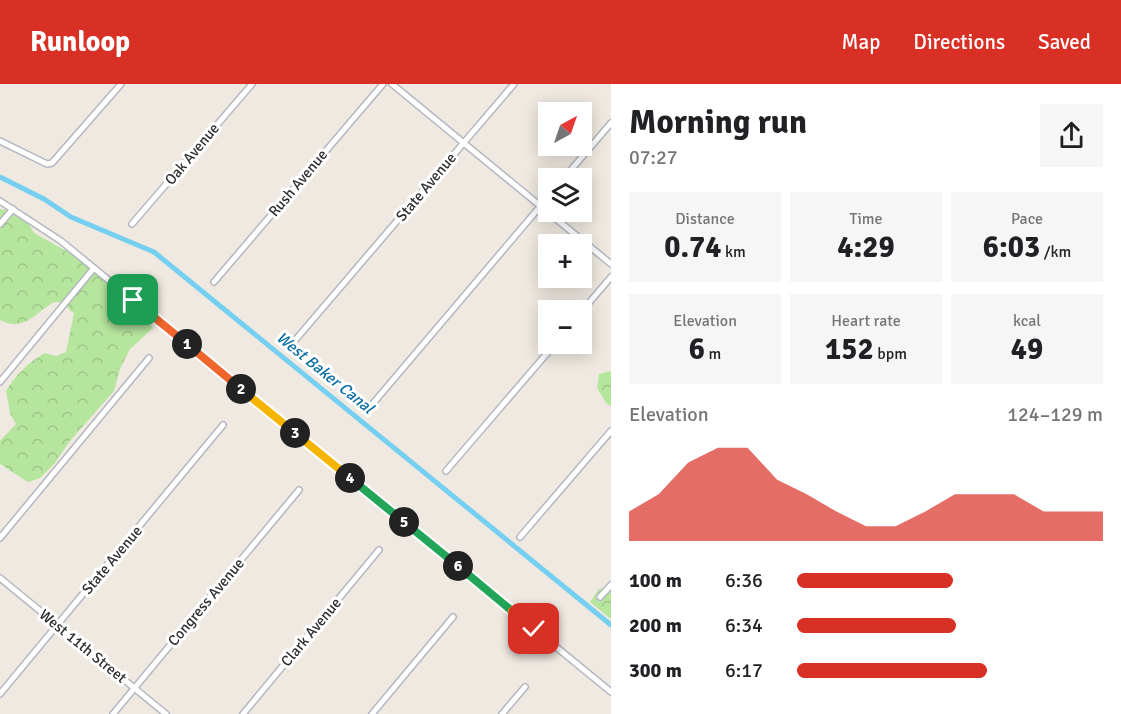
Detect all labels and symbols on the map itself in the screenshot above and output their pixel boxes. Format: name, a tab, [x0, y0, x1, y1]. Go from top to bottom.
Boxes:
north arrow	[538, 102, 592, 156]
street label: Oak Avenue	[161, 119, 223, 189]
street label: Rush Avenue	[265, 146, 331, 220]
street label: State Avenue	[392, 149, 460, 225]
pin	[107, 274, 158, 325]
water label: West Baker Canal	[272, 328, 379, 419]
pin: 1	[172, 329, 202, 359]
pin: 2	[226, 374, 256, 404]
pin: 3	[280, 418, 310, 448]
pin: 4	[335, 463, 365, 493]
pin: 5	[389, 507, 419, 537]
street label: State Avenue	[78, 522, 146, 598]
pin: 6	[443, 551, 473, 581]
street label: Congress Avenue	[164, 554, 248, 650]
street label: Clark Avenue	[277, 594, 345, 670]
pin	[508, 603, 559, 654]
street label: West 11th Street	[36, 605, 130, 687]

